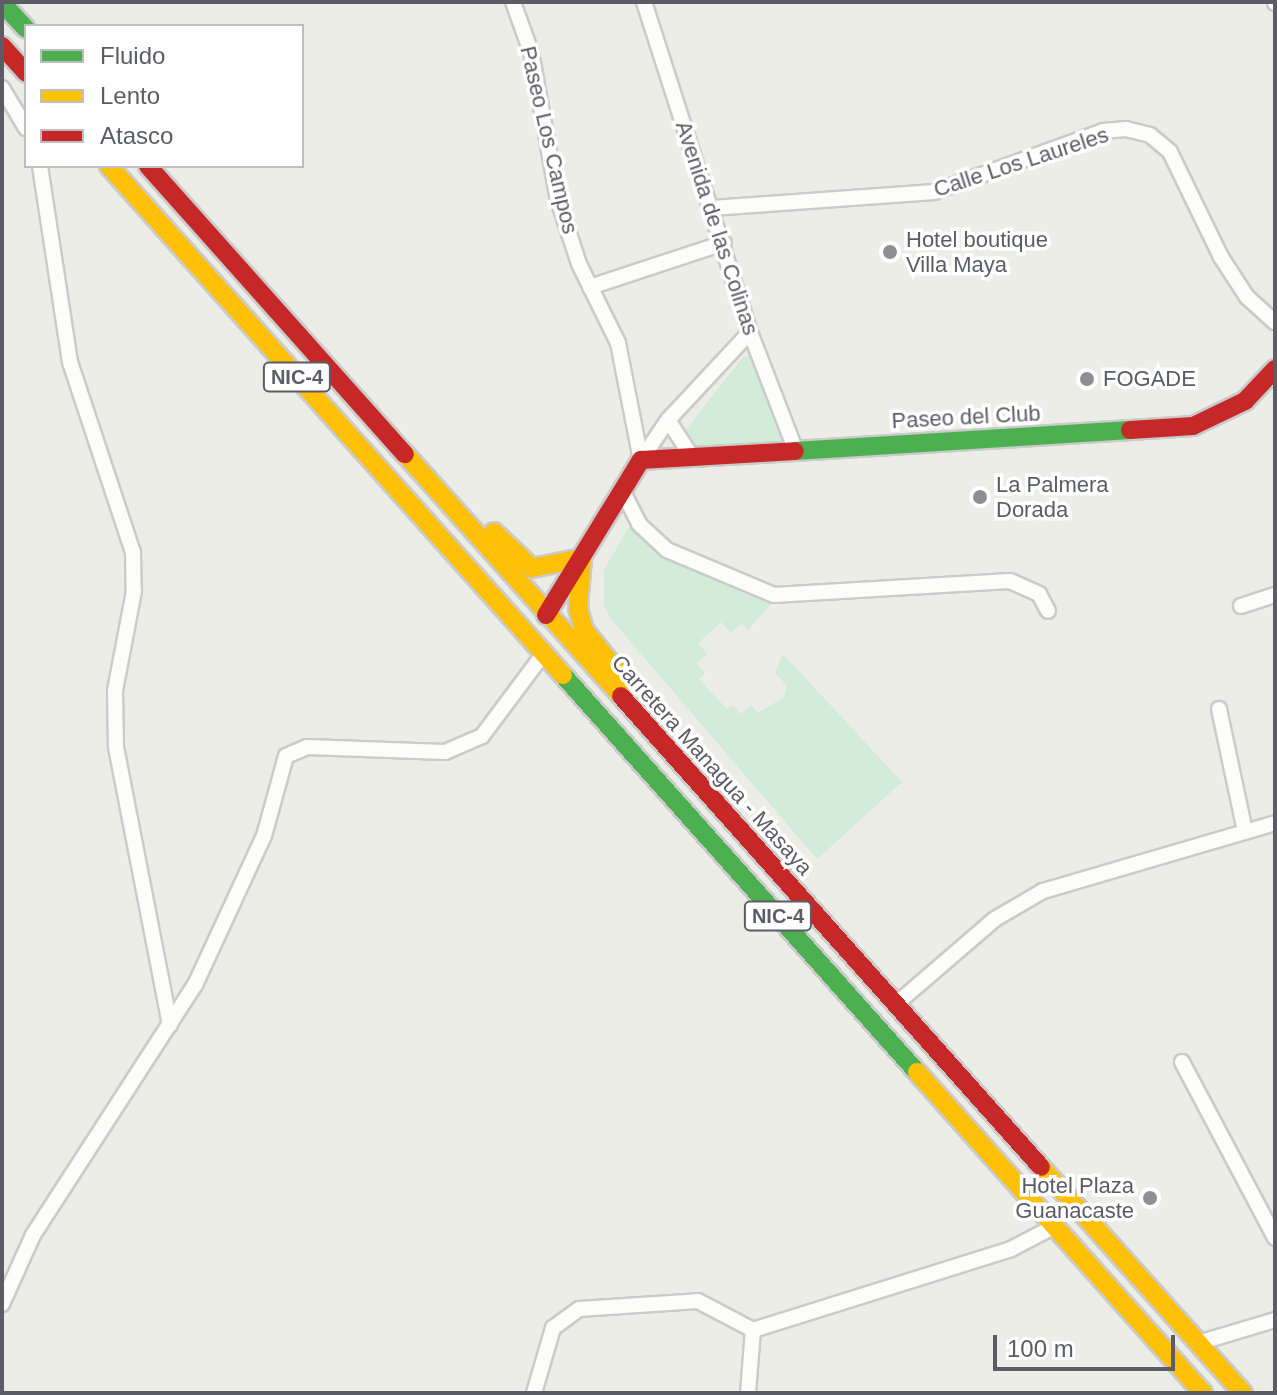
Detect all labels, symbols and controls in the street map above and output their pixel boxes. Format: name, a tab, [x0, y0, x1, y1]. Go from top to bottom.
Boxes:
legend	[24, 24, 304, 168]
text: Fluido	[100, 42, 165, 69]
street label: Paseo Los Campos	[515, 43, 583, 237]
text: Lento	[100, 82, 160, 109]
street label: Avenida de las Colinas	[670, 118, 764, 338]
street label: Calle Los Laureles	[930, 121, 1112, 203]
text: Atasco	[100, 122, 173, 149]
place label: Hotel boutique Villa Maya	[906, 226, 1048, 278]
marker: Hotel boutique Villa Maya	[881, 243, 899, 261]
road number: NIC-4	[261, 361, 333, 393]
place label: FOGADE	[1103, 366, 1196, 392]
marker: FOGADE	[1078, 370, 1096, 388]
street label: Paseo del Club	[891, 400, 1041, 434]
place label: La Palmera Dorada	[996, 471, 1109, 522]
marker: La Palmera Dorada	[971, 488, 989, 506]
street label: Carretera Managua - Masaya	[606, 649, 818, 881]
road number: NIC-4	[742, 900, 814, 932]
place label: Hotel Plaza Guanacaste	[1015, 1172, 1134, 1224]
marker: Hotel Plaza Guanacaste	[1141, 1189, 1159, 1207]
scale bar	[997, 1319, 1179, 1369]
text: 100 m	[1007, 1335, 1074, 1362]

